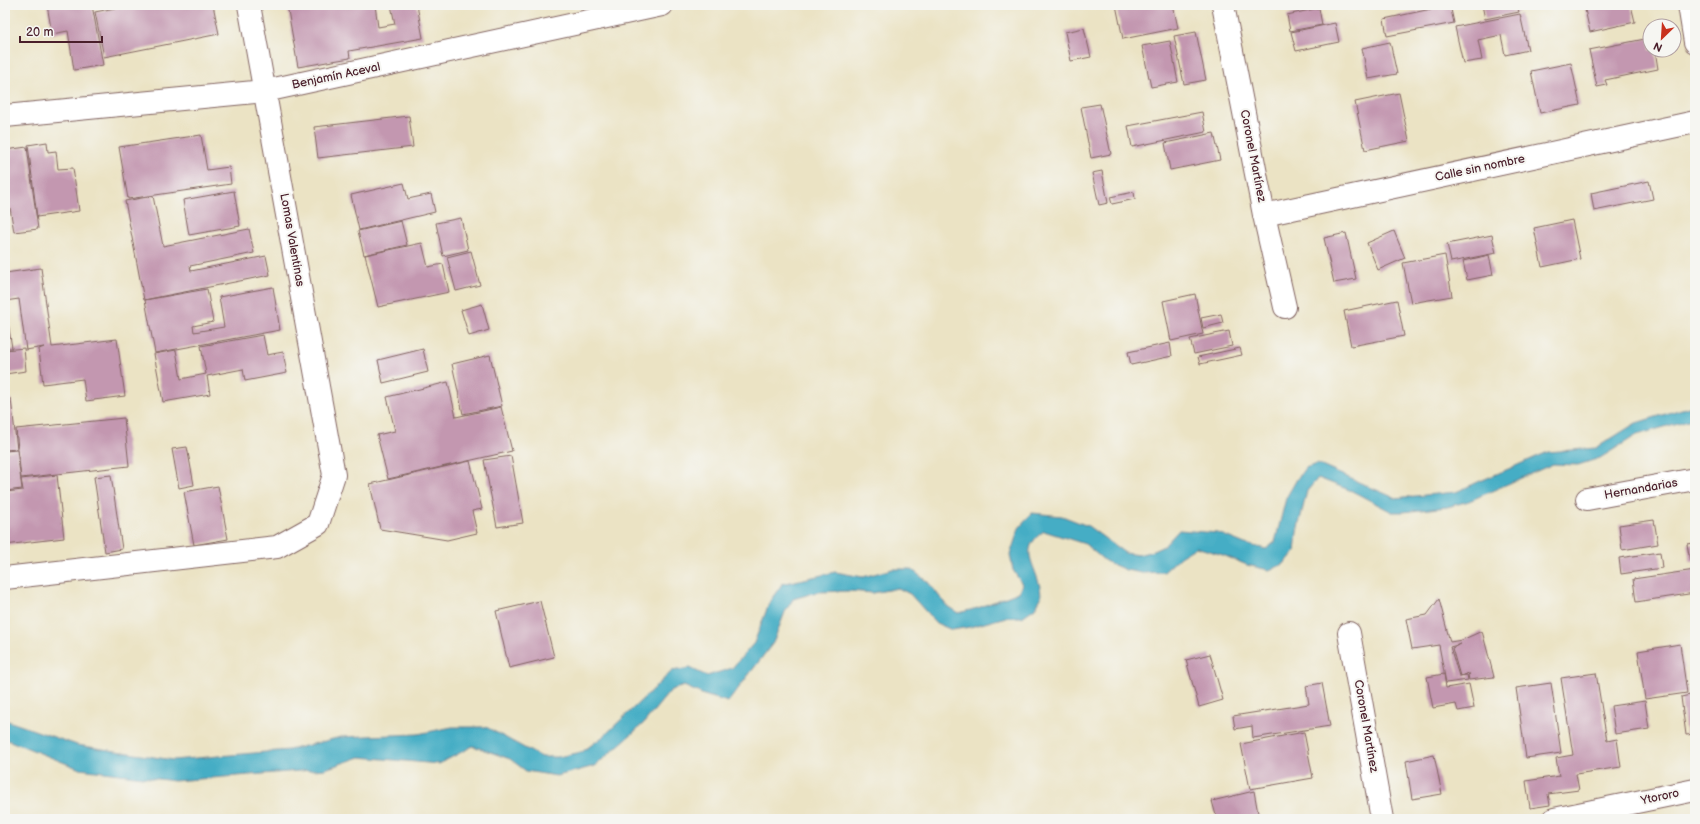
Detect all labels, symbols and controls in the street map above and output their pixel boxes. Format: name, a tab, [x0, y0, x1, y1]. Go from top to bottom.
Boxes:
scale bar	[20, 18, 102, 44]
north arrow	[1642, 18, 1682, 58]
text: 20 m	[26, 25, 53, 40]
text: N	[1651, 39, 1664, 54]
street label: Benjamín Aceval	[290, 59, 382, 93]
street label: Coronel Martínez	[1237, 109, 1269, 204]
street label: Calle sin nombre	[1434, 151, 1526, 185]
street label: Lomas Valentinas	[276, 192, 308, 288]
street label: Hernandarias	[1603, 475, 1679, 503]
street label: Coronel Martínez	[1350, 678, 1382, 774]
street label: Ytororo	[1638, 786, 1681, 809]

